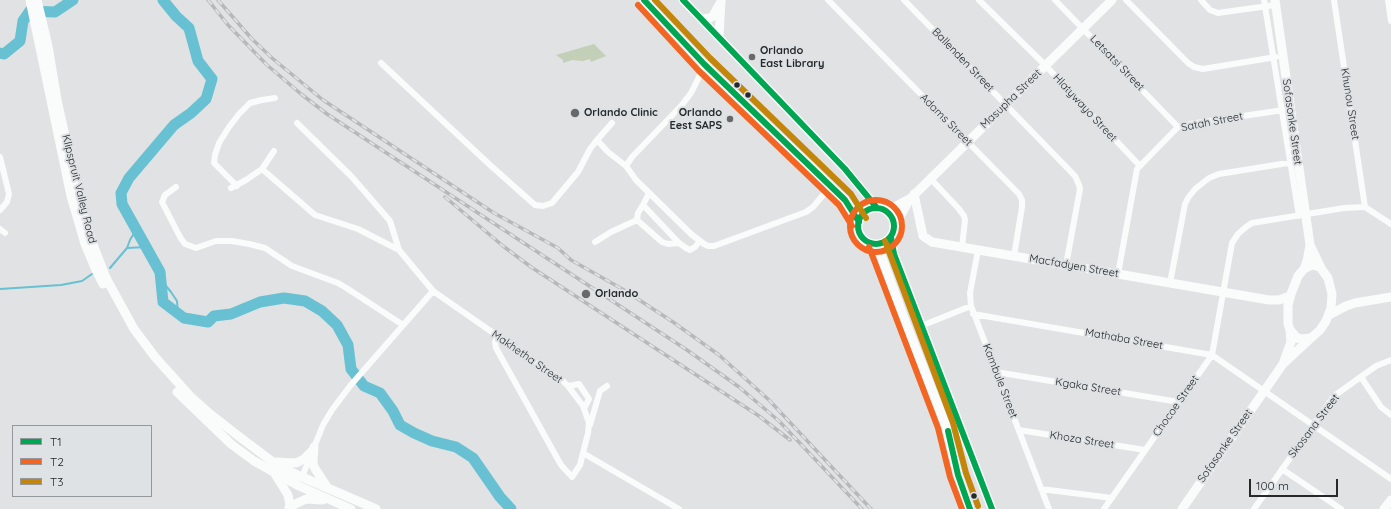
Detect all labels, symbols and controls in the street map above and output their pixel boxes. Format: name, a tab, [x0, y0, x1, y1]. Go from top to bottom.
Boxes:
street label: Ballenden Street	[929, 25, 997, 95]
street label: Letsatsi Street	[1087, 32, 1147, 94]
place label: Orlando East Library	[760, 44, 825, 70]
marker: Orlando East Library	[747, 52, 757, 62]
street label: Masupha Street	[978, 67, 1044, 131]
street label: Khunou Street	[1338, 67, 1362, 141]
street label: Hlatywayo Street	[1050, 71, 1120, 145]
street label: Sofasonke Street	[1279, 78, 1305, 166]
unlabelled marker	[732, 80, 742, 90]
unlabelled marker	[743, 90, 753, 100]
street label: Adams Street	[917, 91, 975, 149]
place label: Orlando Clinic	[584, 106, 658, 120]
place label: Orlando Eest SAPS	[670, 106, 722, 132]
marker: Orlando Clinic	[569, 107, 581, 119]
street label: Satah Street	[1180, 110, 1244, 134]
marker: Orlando Eest SAPS	[725, 114, 735, 124]
street label: Klipspruit Valley Road	[59, 133, 99, 245]
street label: Macfadyen Street	[1028, 252, 1120, 280]
place label: Orlando	[595, 287, 638, 301]
marker: Orlando	[580, 288, 592, 300]
street label: Mathaba Street	[1084, 326, 1164, 352]
street label: Makhetha Street	[489, 328, 565, 386]
street label: Kambule Street	[980, 342, 1020, 420]
street label: Chocoe Street	[1150, 373, 1202, 439]
street label: Kgaka Street	[1054, 375, 1122, 399]
street label: Skosana Street	[1286, 391, 1342, 461]
street label: Sofasonke Street	[1195, 407, 1255, 485]
legend	[12, 425, 152, 497]
street label: Khoza Street	[1049, 428, 1115, 452]
text: T1	[50, 434, 62, 449]
text: T2	[50, 454, 64, 469]
scale bar	[1251, 471, 1340, 497]
text: T3	[50, 474, 64, 489]
text: 100 m	[1256, 478, 1289, 493]
unlabelled marker	[969, 491, 979, 501]

